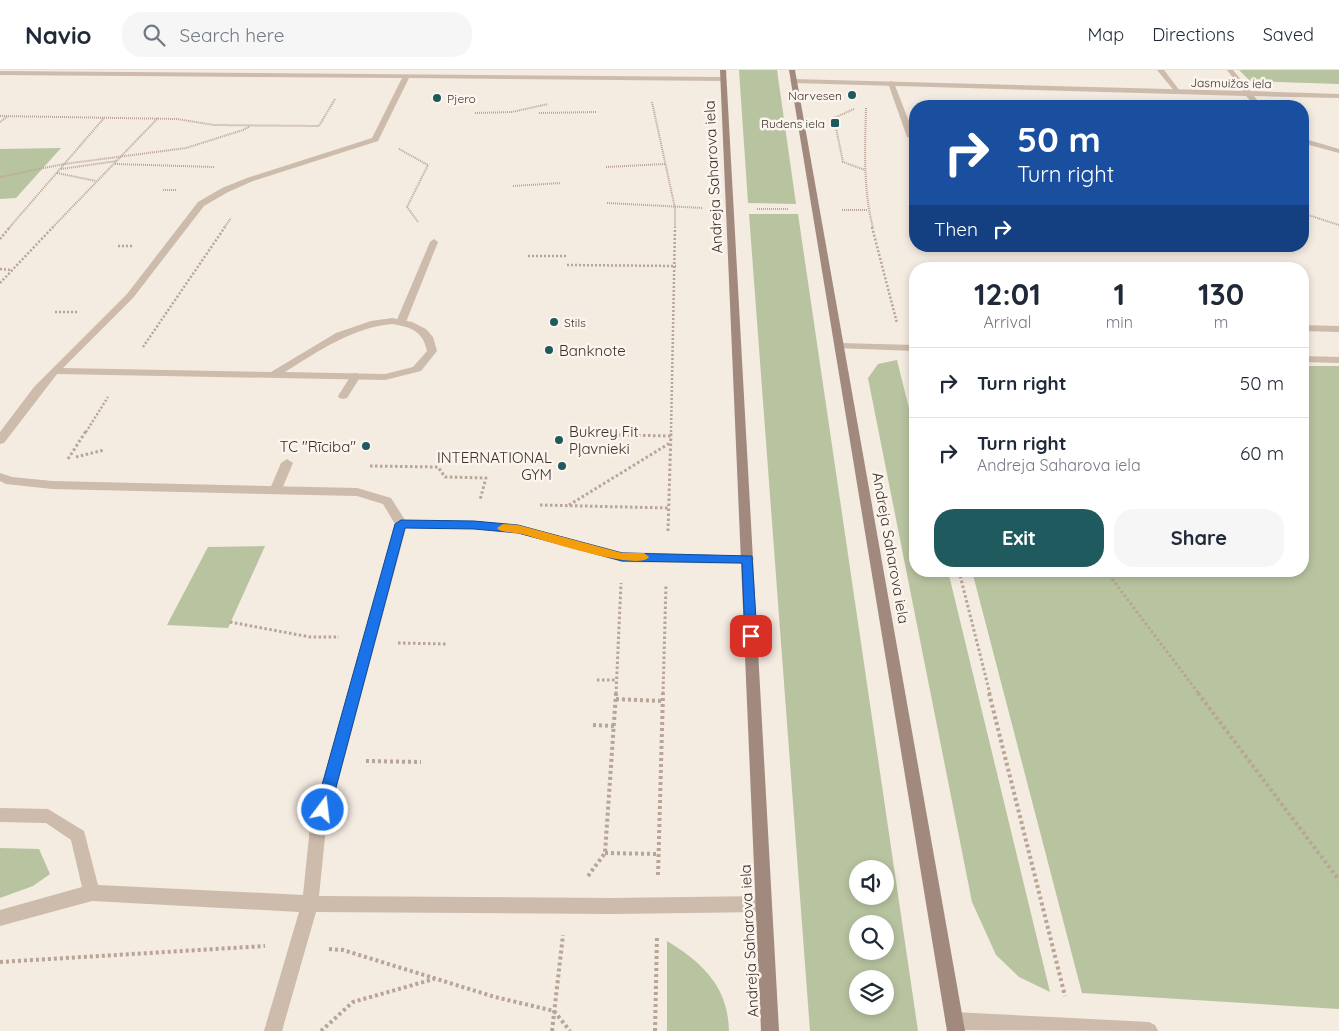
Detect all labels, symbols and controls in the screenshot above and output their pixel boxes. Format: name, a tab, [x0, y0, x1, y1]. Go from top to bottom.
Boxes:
search box	[122, 12, 472, 57]
text: Navio	[25, 20, 92, 50]
icon: search	[140, 21, 168, 49]
text: Search here	[180, 23, 284, 47]
text: Map	[1087, 23, 1124, 46]
text: Directions	[1152, 23, 1235, 46]
text: Saved	[1263, 23, 1314, 46]
street label: Jasmuižas iela	[1190, 75, 1272, 91]
place label: Narvesen	[788, 88, 842, 103]
marker: Narvesen	[846, 89, 858, 101]
place label: Pjero	[447, 91, 476, 106]
marker: Pjero	[431, 92, 443, 104]
street label: Andreja Saharova iela	[699, 100, 727, 254]
place label: Rudens iela	[761, 116, 825, 131]
marker: Rudens iela	[829, 117, 841, 129]
text: 50 m	[1017, 117, 1101, 161]
icon: right	[934, 120, 999, 185]
text: Turn right	[1017, 160, 1114, 188]
icon: right	[988, 215, 1016, 243]
text: Then	[934, 217, 978, 241]
text: 12:01	[974, 275, 1041, 313]
text: 1	[1114, 275, 1125, 313]
text: 130	[1198, 275, 1244, 313]
text: Arrival	[983, 312, 1031, 332]
text: min	[1106, 312, 1133, 332]
text: m	[1214, 312, 1228, 332]
place label: Stils	[564, 315, 586, 330]
marker: Stils	[548, 316, 560, 328]
place label: Banknote	[559, 341, 626, 360]
marker: Banknote	[543, 344, 555, 356]
icon: right	[934, 369, 962, 397]
text: Turn right	[977, 371, 1066, 395]
text: 50 m	[1240, 371, 1284, 395]
place label: Bukrey Fit Pļavnieki	[569, 422, 639, 458]
text: Turn right	[977, 431, 1066, 455]
marker: Bukrey Fit Pļavnieki	[553, 434, 565, 446]
place label: TC "Rīciba"	[279, 437, 356, 456]
icon: right	[934, 439, 962, 467]
marker: TC "Rīciba"	[360, 440, 372, 452]
text: 60 m	[1240, 441, 1284, 465]
place label: INTERNATIONAL GYM	[437, 448, 552, 484]
text: Andreja Saharova iela	[977, 455, 1141, 475]
marker: INTERNATIONAL GYM	[556, 460, 568, 472]
street label: Andreja Saharova iela	[868, 471, 914, 625]
button: Exit	[934, 509, 1104, 567]
button: Share	[1114, 509, 1284, 567]
pin	[730, 615, 772, 657]
icon: arrive	[737, 622, 765, 650]
position arrow	[296, 783, 348, 835]
map controls	[849, 860, 894, 1015]
button: sound	[849, 860, 894, 905]
street label: Andreja Saharova iela	[735, 864, 763, 1018]
button: search	[849, 915, 894, 960]
button: layers	[849, 970, 894, 1015]

